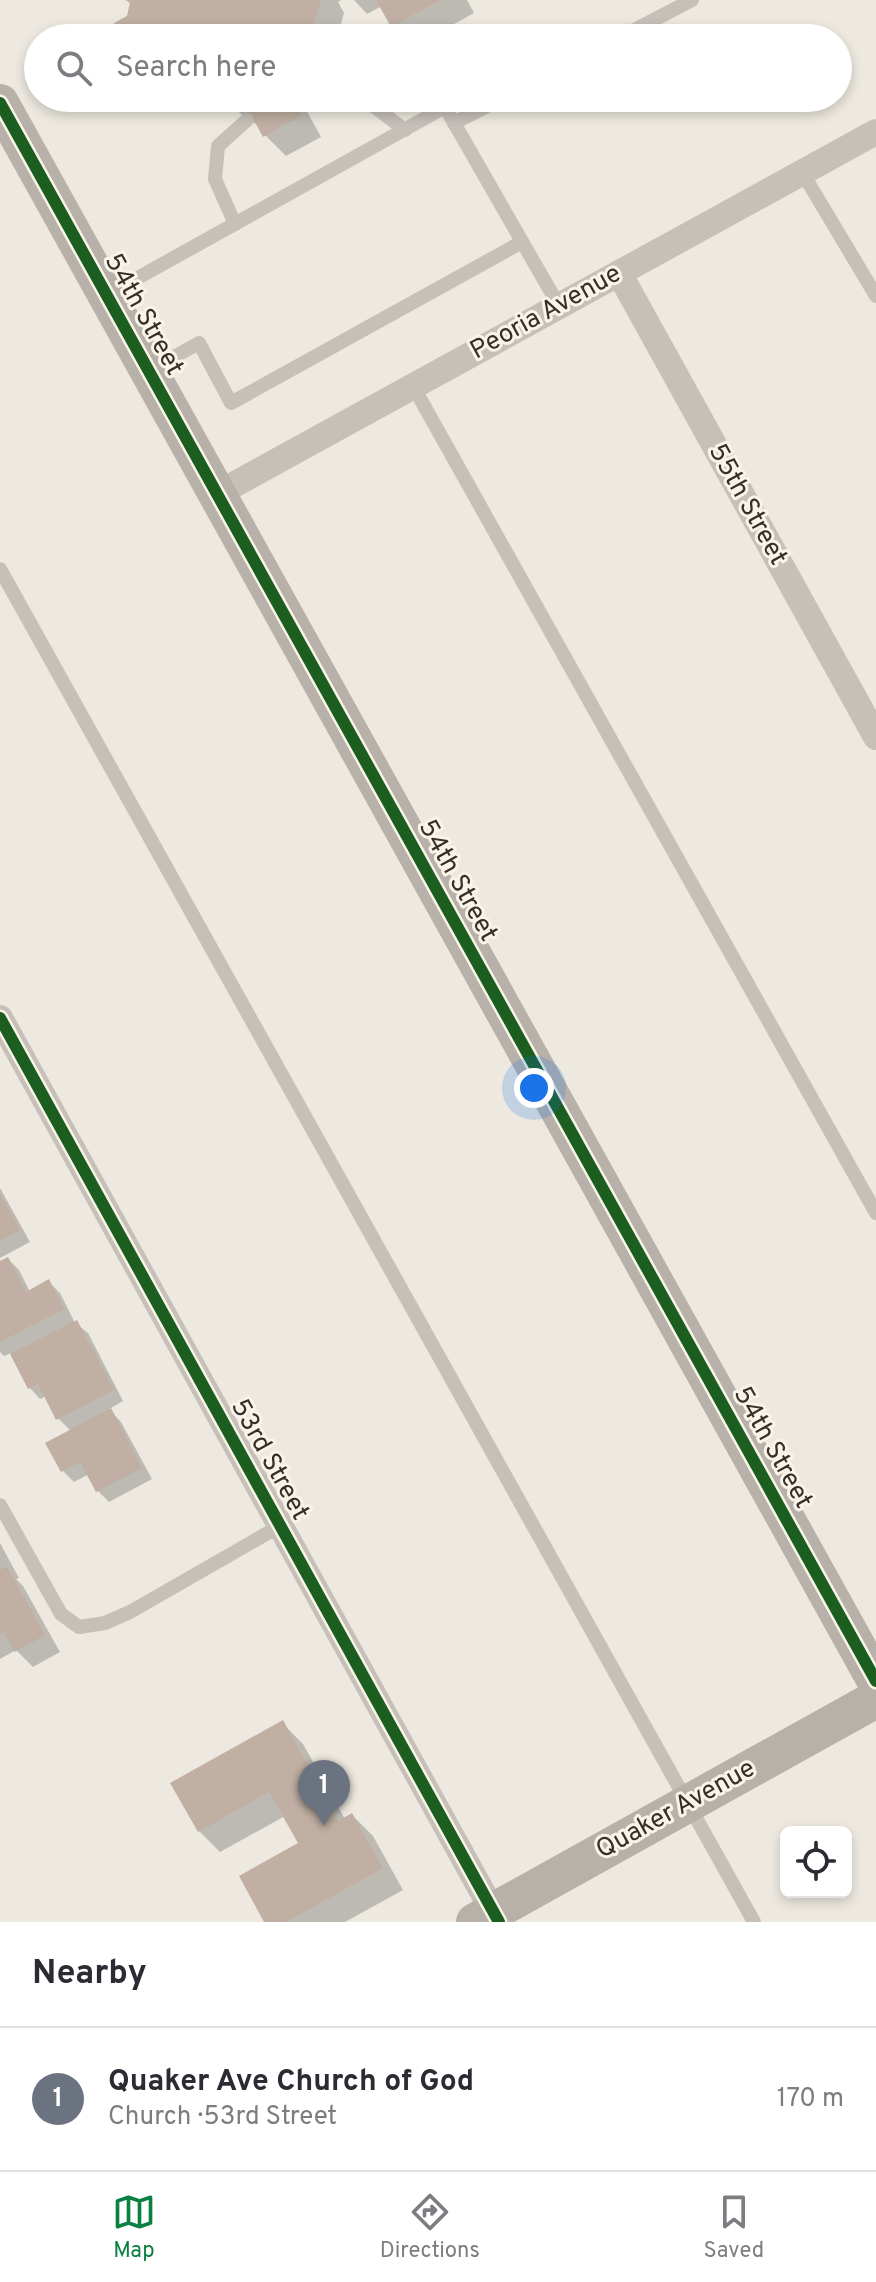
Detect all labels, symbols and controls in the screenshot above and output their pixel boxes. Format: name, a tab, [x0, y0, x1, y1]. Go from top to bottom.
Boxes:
search box	[24, 24, 852, 112]
icon: search	[52, 46, 96, 90]
text: Search here	[116, 50, 276, 87]
street label: 54th Street	[96, 248, 190, 382]
street label: Peoria Avenue	[465, 258, 627, 368]
street label: 55th Street	[700, 438, 794, 572]
street label: 54th Street	[410, 814, 504, 948]
your location	[514, 1068, 554, 1108]
street label: 54th Street	[725, 1381, 819, 1515]
street label: 53rd Street	[222, 1394, 316, 1526]
street label: Quaker Avenue	[591, 1753, 761, 1867]
pin: 1	[298, 1760, 350, 1826]
map controls	[780, 1826, 852, 1898]
button: locate	[780, 1826, 852, 1898]
text: Nearby	[32, 1953, 147, 1996]
text: Quaker Ave Church of God	[108, 2064, 474, 2101]
text: 1	[53, 2083, 63, 2116]
text: 170 m	[777, 2083, 844, 2116]
text: Church · 53rd Street	[108, 2101, 337, 2134]
tab: Map	[112, 2190, 156, 2265]
tab: Directions	[380, 2190, 480, 2265]
tab: Saved	[704, 2190, 764, 2265]

